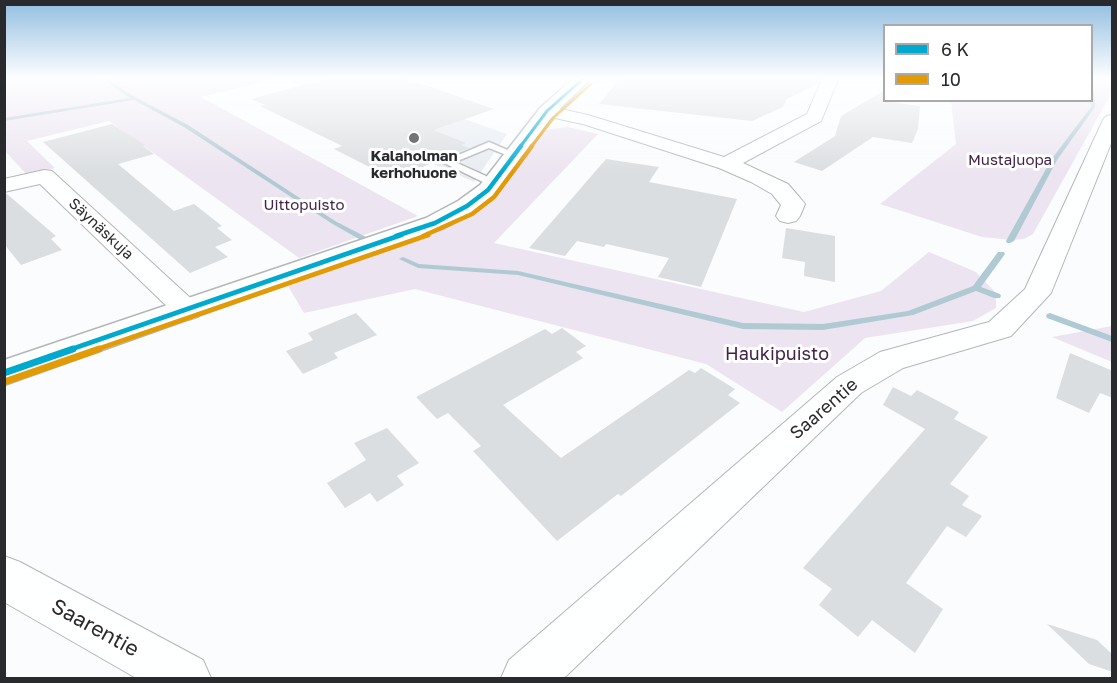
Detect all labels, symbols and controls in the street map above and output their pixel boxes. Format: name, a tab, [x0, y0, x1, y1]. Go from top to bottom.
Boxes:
legend	[883, 24, 1093, 102]
text: 6 K	[941, 38, 969, 60]
text: 10	[941, 68, 961, 90]
marker: Kalaholman kerhohuone	[407, 131, 421, 145]
place label: Kalaholman kerhohuone	[370, 147, 458, 182]
park label: Mustajuopa	[968, 151, 1052, 169]
street label: Säynäskuja	[65, 195, 137, 263]
park label: Uittopuisto	[263, 196, 345, 214]
park label: Haukipuisto	[725, 343, 829, 365]
street label: Saarentie	[786, 374, 862, 444]
street label: Saarentie	[47, 594, 143, 662]

